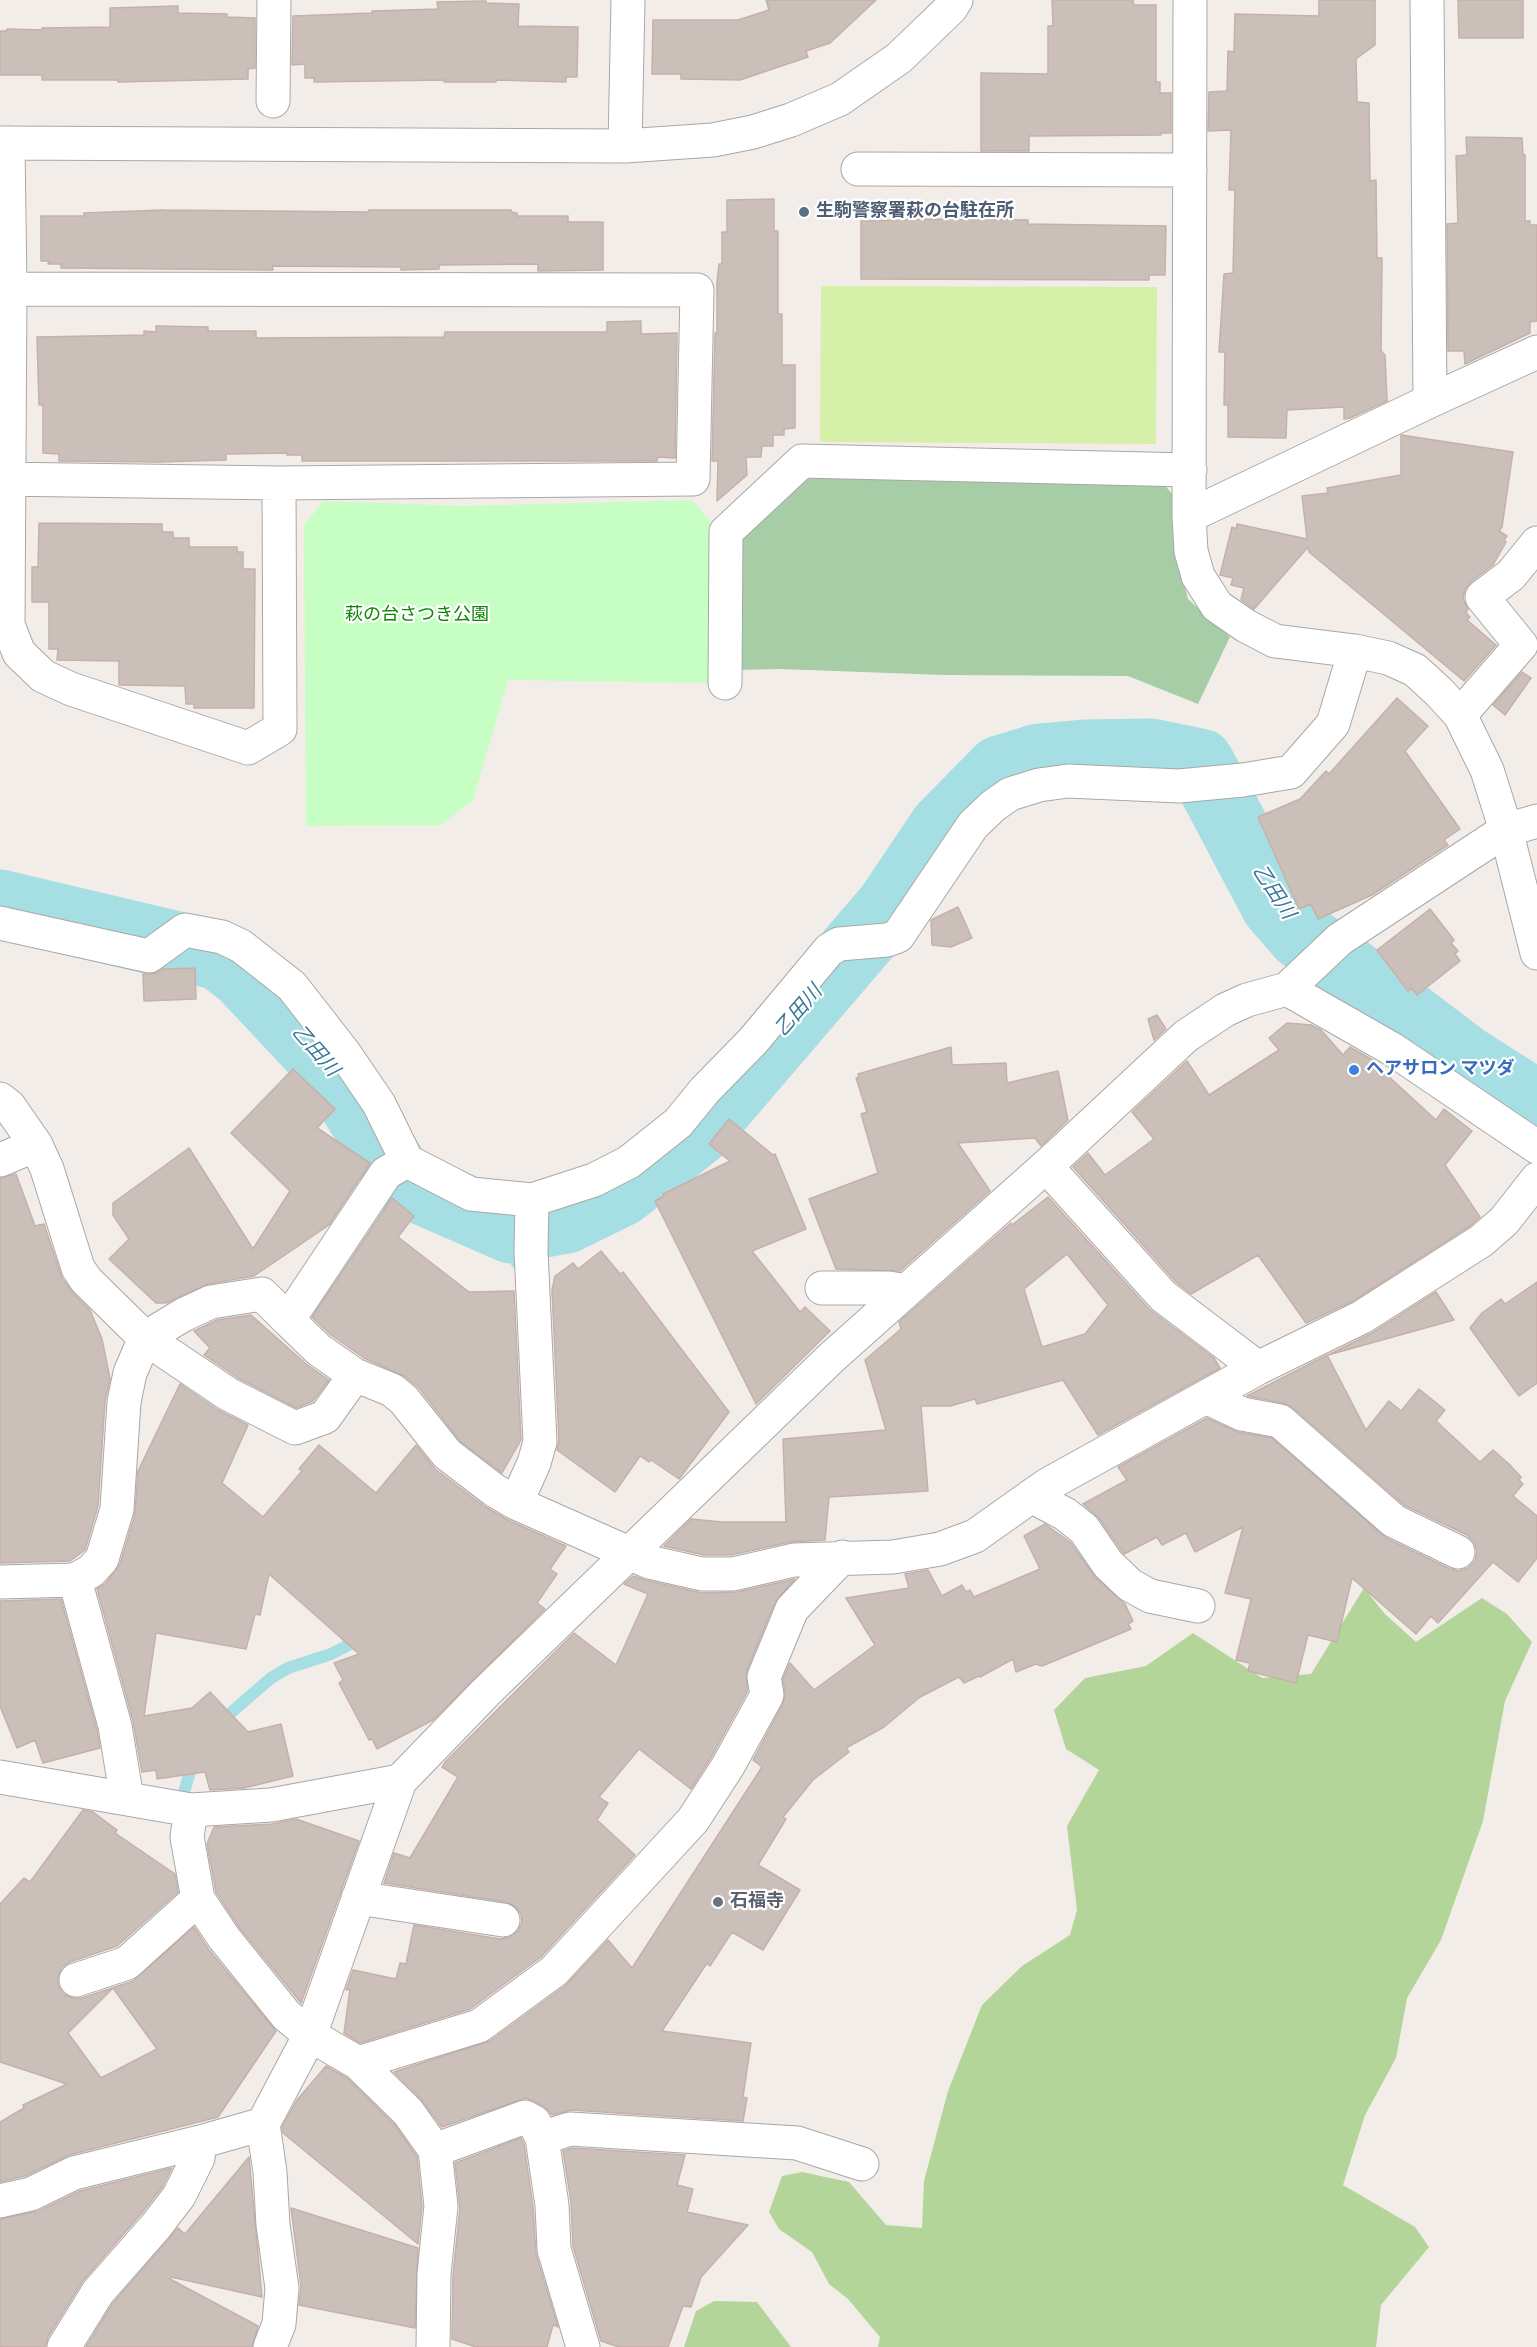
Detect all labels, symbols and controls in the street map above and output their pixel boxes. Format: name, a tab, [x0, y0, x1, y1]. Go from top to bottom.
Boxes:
place label: 生駒警察署萩の台駐在所	[816, 201, 1014, 223]
marker: 生駒警察署萩の台駐在所	[797, 205, 811, 219]
park label: 萩の台さつき公園	[345, 605, 489, 627]
water label: 乙田川	[1246, 861, 1298, 925]
water label: 乙田川	[771, 981, 829, 1043]
water label: 乙田川	[285, 1021, 343, 1083]
place label: ヘアサロン マツダ	[1366, 1059, 1514, 1081]
marker: ヘアサロン マツダ	[1347, 1063, 1361, 1077]
place label: 石福寺	[730, 1891, 784, 1913]
marker: 石福寺	[711, 1895, 725, 1909]

